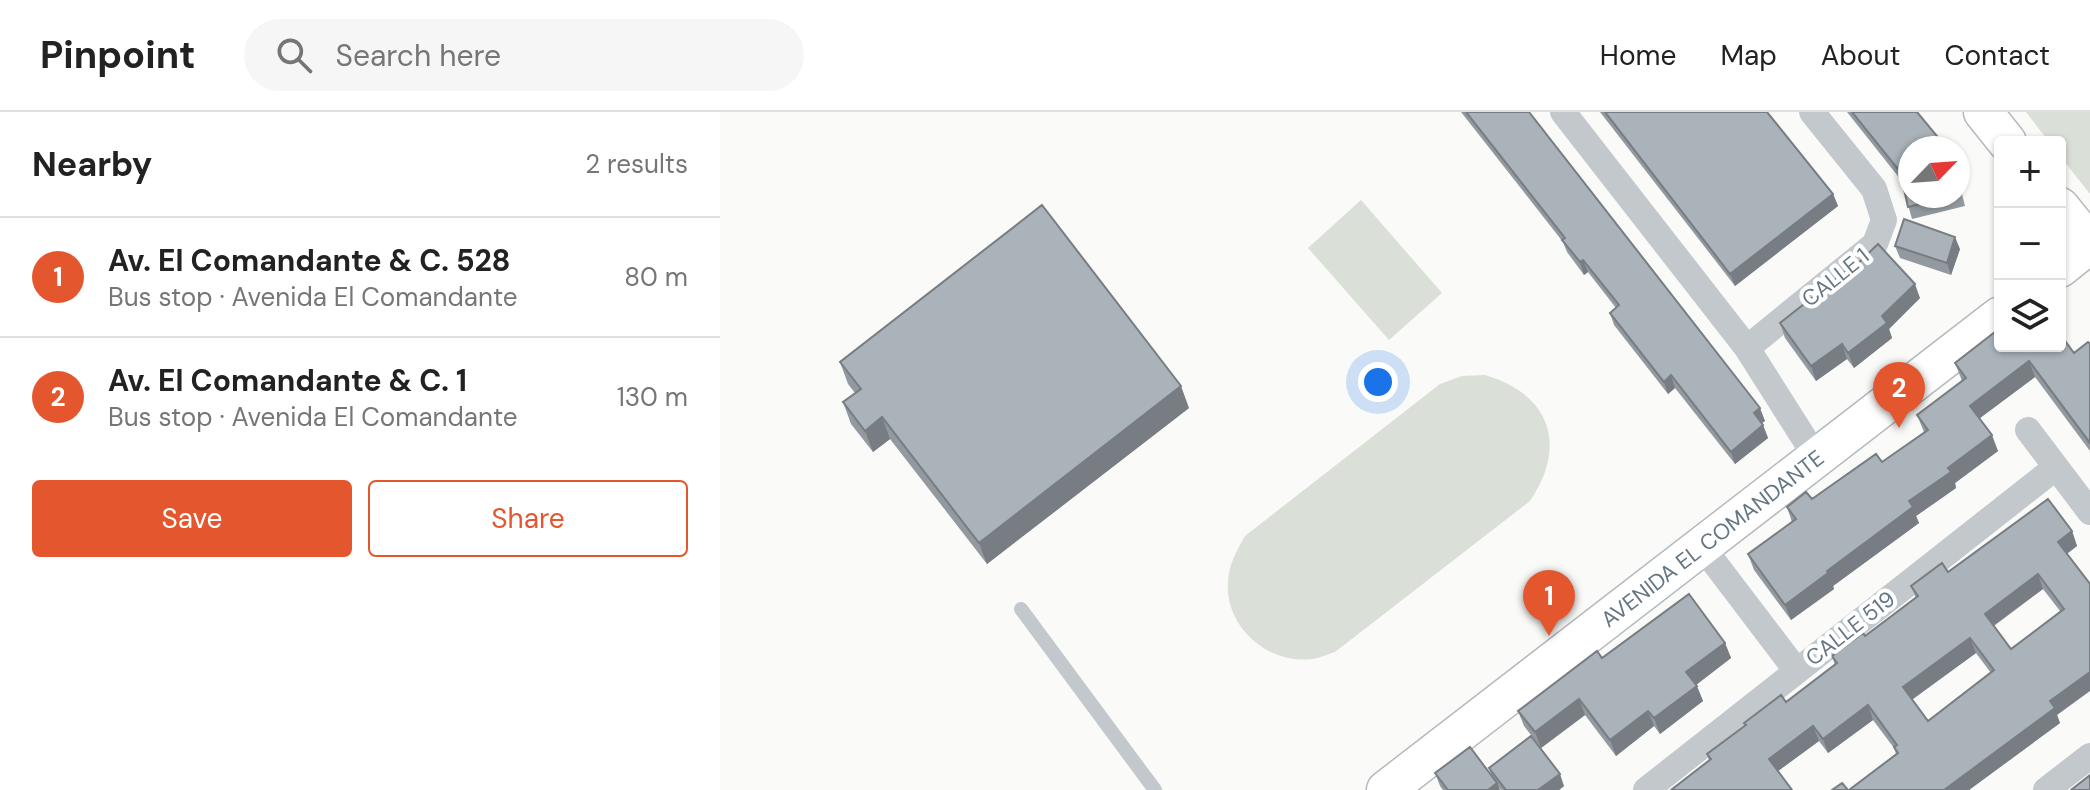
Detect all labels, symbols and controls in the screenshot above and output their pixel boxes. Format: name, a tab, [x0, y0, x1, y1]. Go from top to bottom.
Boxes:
search box	[244, 19, 804, 91]
text: Pinpoint	[40, 30, 196, 80]
icon: search	[272, 33, 316, 77]
text: Search here	[336, 36, 501, 75]
text: Home	[1600, 37, 1676, 74]
text: Map	[1720, 37, 1777, 74]
text: About	[1821, 37, 1900, 74]
text: Contact	[1944, 37, 2050, 74]
north arrow	[1898, 136, 1970, 208]
map controls	[1994, 136, 2066, 352]
button: +	[1994, 136, 2066, 208]
text: Nearby	[32, 142, 152, 187]
text: 2 results	[585, 147, 688, 181]
button: −	[1994, 208, 2066, 280]
text: Av. El Comandante & C. 528	[108, 241, 510, 280]
street label: CALLE 1	[1796, 241, 1875, 313]
text: 1	[53, 260, 63, 294]
text: 80 m	[624, 260, 688, 294]
text: Bus stop · Avenida El Comandante	[108, 280, 517, 314]
button: layers	[1994, 280, 2066, 352]
text: Av. El Comandante & C. 1	[108, 361, 467, 400]
your location	[1358, 362, 1398, 402]
pin: 2	[1873, 362, 1925, 428]
text: 2	[50, 380, 66, 414]
text: 130 m	[617, 380, 688, 414]
text: Bus stop · Avenida El Comandante	[108, 400, 517, 434]
street label: AVENIDA EL COMANDANTE	[1595, 443, 1830, 634]
button: Save	[32, 480, 352, 557]
button: Share	[368, 480, 688, 557]
pin: 1	[1523, 570, 1575, 636]
street label: CALLE 519	[1800, 584, 1901, 672]

